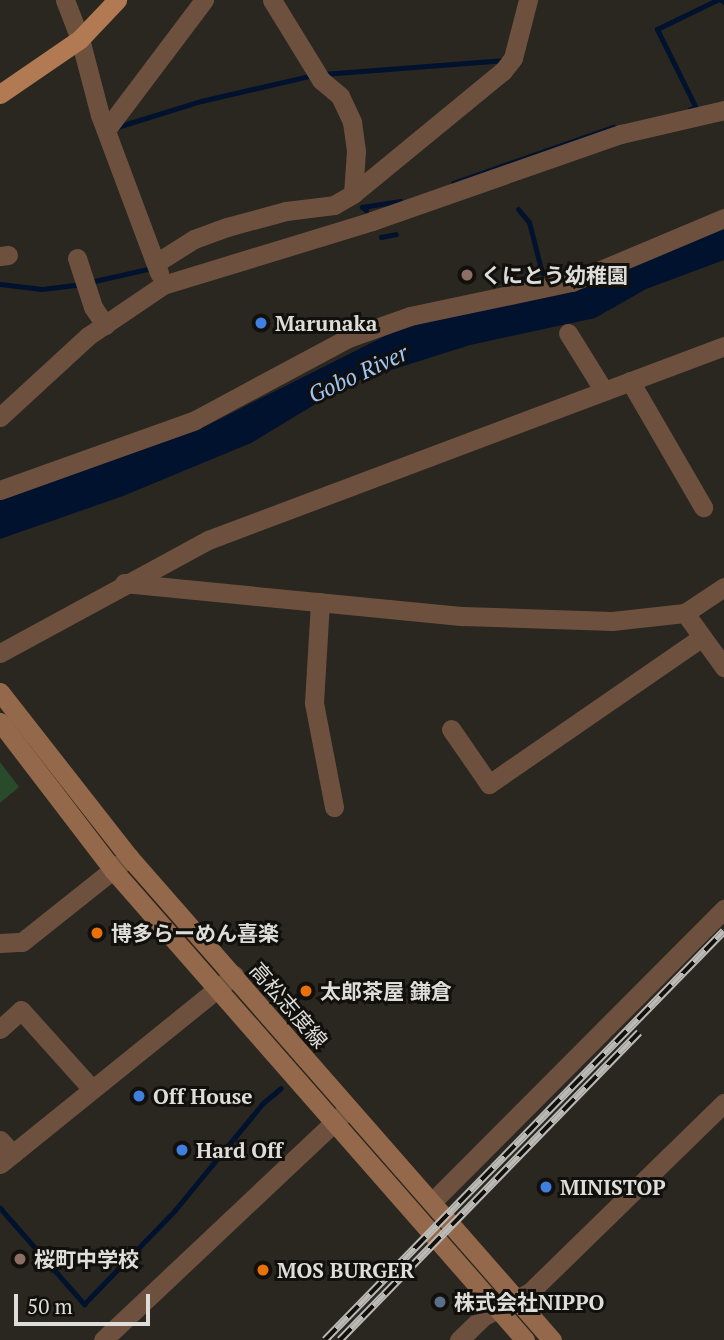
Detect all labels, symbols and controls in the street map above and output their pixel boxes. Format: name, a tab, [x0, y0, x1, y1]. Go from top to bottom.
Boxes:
place label: くにとう幼稚園	[481, 262, 628, 288]
marker: くにとう幼稚園	[459, 267, 475, 283]
place label: Marunaka	[275, 310, 378, 336]
marker: Marunaka	[253, 315, 269, 331]
water label: Gobo River	[304, 339, 412, 409]
place label: 博多らーめん喜楽	[111, 920, 279, 946]
marker: 博多らーめん喜楽	[89, 925, 105, 941]
street label: 高松志度線	[245, 957, 333, 1053]
place label: 太郎茶屋 鎌倉	[320, 978, 452, 1004]
marker: 太郎茶屋 鎌倉	[298, 983, 314, 999]
place label: Off House	[153, 1083, 253, 1109]
marker: Off House	[131, 1088, 147, 1104]
place label: Hard Off	[196, 1137, 283, 1163]
marker: Hard Off	[174, 1142, 190, 1158]
place label: MINISTOP	[560, 1174, 666, 1200]
marker: MINISTOP	[538, 1179, 554, 1195]
place label: 桜町中学校	[34, 1246, 139, 1272]
marker: 桜町中学校	[12, 1251, 28, 1267]
place label: MOS BURGER	[277, 1257, 414, 1283]
marker: MOS BURGER	[255, 1262, 271, 1278]
scale bar	[18, 1280, 154, 1324]
place label: 株式会社NIPPO	[454, 1289, 604, 1315]
text: 50 m	[27, 1292, 73, 1320]
marker: 株式会社NIPPO	[432, 1294, 448, 1310]

